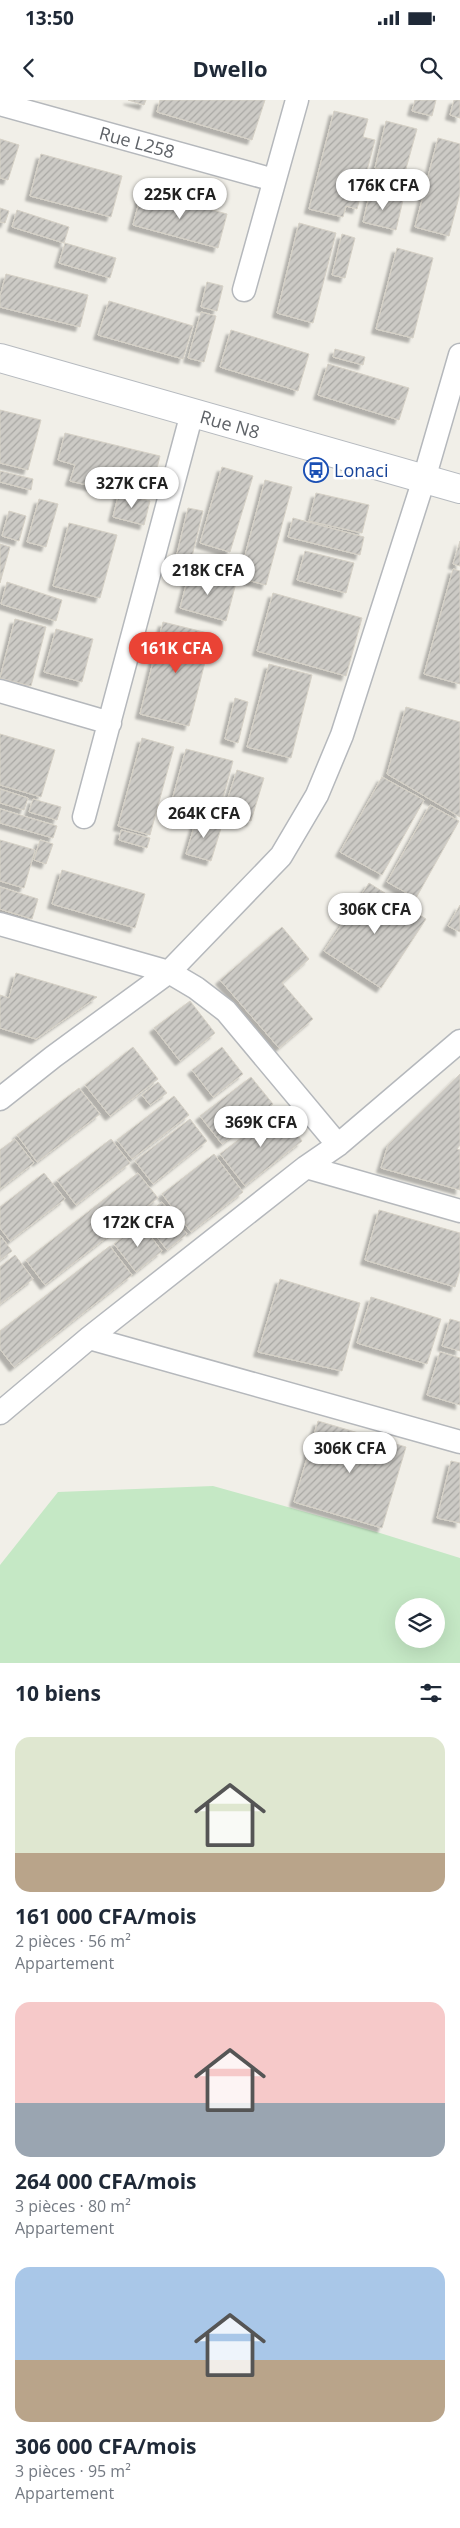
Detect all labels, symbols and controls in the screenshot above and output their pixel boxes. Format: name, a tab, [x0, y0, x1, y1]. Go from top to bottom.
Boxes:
text: 13:50	[25, 5, 74, 31]
text: Dwello	[192, 53, 268, 83]
icon: back	[15, 54, 43, 82]
icon: search	[417, 54, 445, 82]
street label: Rue L258	[97, 120, 177, 164]
pin: 176K CFA	[331, 168, 435, 211]
text: 176K CFA	[347, 174, 419, 196]
pin: 225K CFA	[128, 178, 232, 220]
text: 225K CFA	[144, 183, 216, 205]
street label: Rue N8	[197, 404, 263, 444]
bus stop icon: Lonaci	[303, 457, 329, 483]
place label: Lonaci	[334, 458, 388, 482]
pin: 327K CFA	[80, 466, 184, 509]
text: 327K CFA	[96, 472, 168, 494]
pin: 218K CFA	[156, 554, 260, 596]
text: 218K CFA	[172, 559, 244, 581]
pin: 161K CFA	[124, 632, 228, 674]
text: 161K CFA	[140, 637, 212, 659]
pin: 264K CFA	[152, 796, 256, 839]
text: 264K CFA	[168, 802, 240, 824]
pin: 306K CFA	[323, 892, 427, 935]
text: 306K CFA	[339, 898, 411, 920]
pin: 369K CFA	[209, 1106, 313, 1148]
text: 369K CFA	[225, 1111, 297, 1133]
pin: 172K CFA	[86, 1206, 190, 1248]
text: 172K CFA	[102, 1211, 174, 1233]
pin: 306K CFA	[298, 1432, 402, 1474]
text: 306K CFA	[314, 1437, 386, 1459]
map controls	[395, 1598, 445, 1648]
button: layers	[395, 1598, 445, 1648]
text: 10 biens	[15, 1679, 101, 1707]
icon: filters	[417, 1679, 445, 1707]
icon: home	[185, 1770, 275, 1860]
text: 161 000 CFA/mois	[15, 1902, 197, 1930]
text: 2 pièces · 56 m²	[15, 1930, 131, 1952]
text: Appartement	[15, 1952, 114, 1974]
icon: home	[185, 2035, 275, 2125]
text: 264 000 CFA/mois	[15, 2167, 197, 2195]
text: 3 pièces · 80 m²	[15, 2195, 131, 2217]
text: Appartement	[15, 2217, 114, 2239]
icon: home	[185, 2300, 275, 2390]
text: 306 000 CFA/mois	[15, 2432, 197, 2460]
text: 3 pièces · 95 m²	[15, 2460, 131, 2482]
text: Appartement	[15, 2482, 114, 2504]

